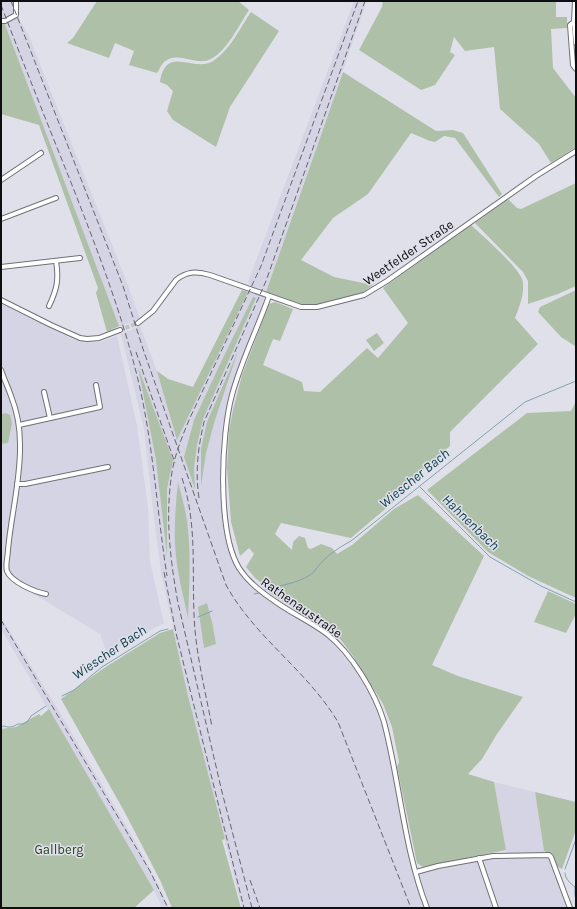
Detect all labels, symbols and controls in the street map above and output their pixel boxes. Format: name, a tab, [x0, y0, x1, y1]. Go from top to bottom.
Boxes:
street label: Weetfelder Straße	[360, 216, 457, 288]
water label: Wiescher Bach	[376, 445, 453, 512]
water label: Hahnenbach	[438, 491, 503, 554]
street label: Rathenaustraße	[258, 574, 345, 641]
water label: Wiescher Bach	[69, 621, 149, 683]
park label: Gallberg	[34, 842, 84, 857]

